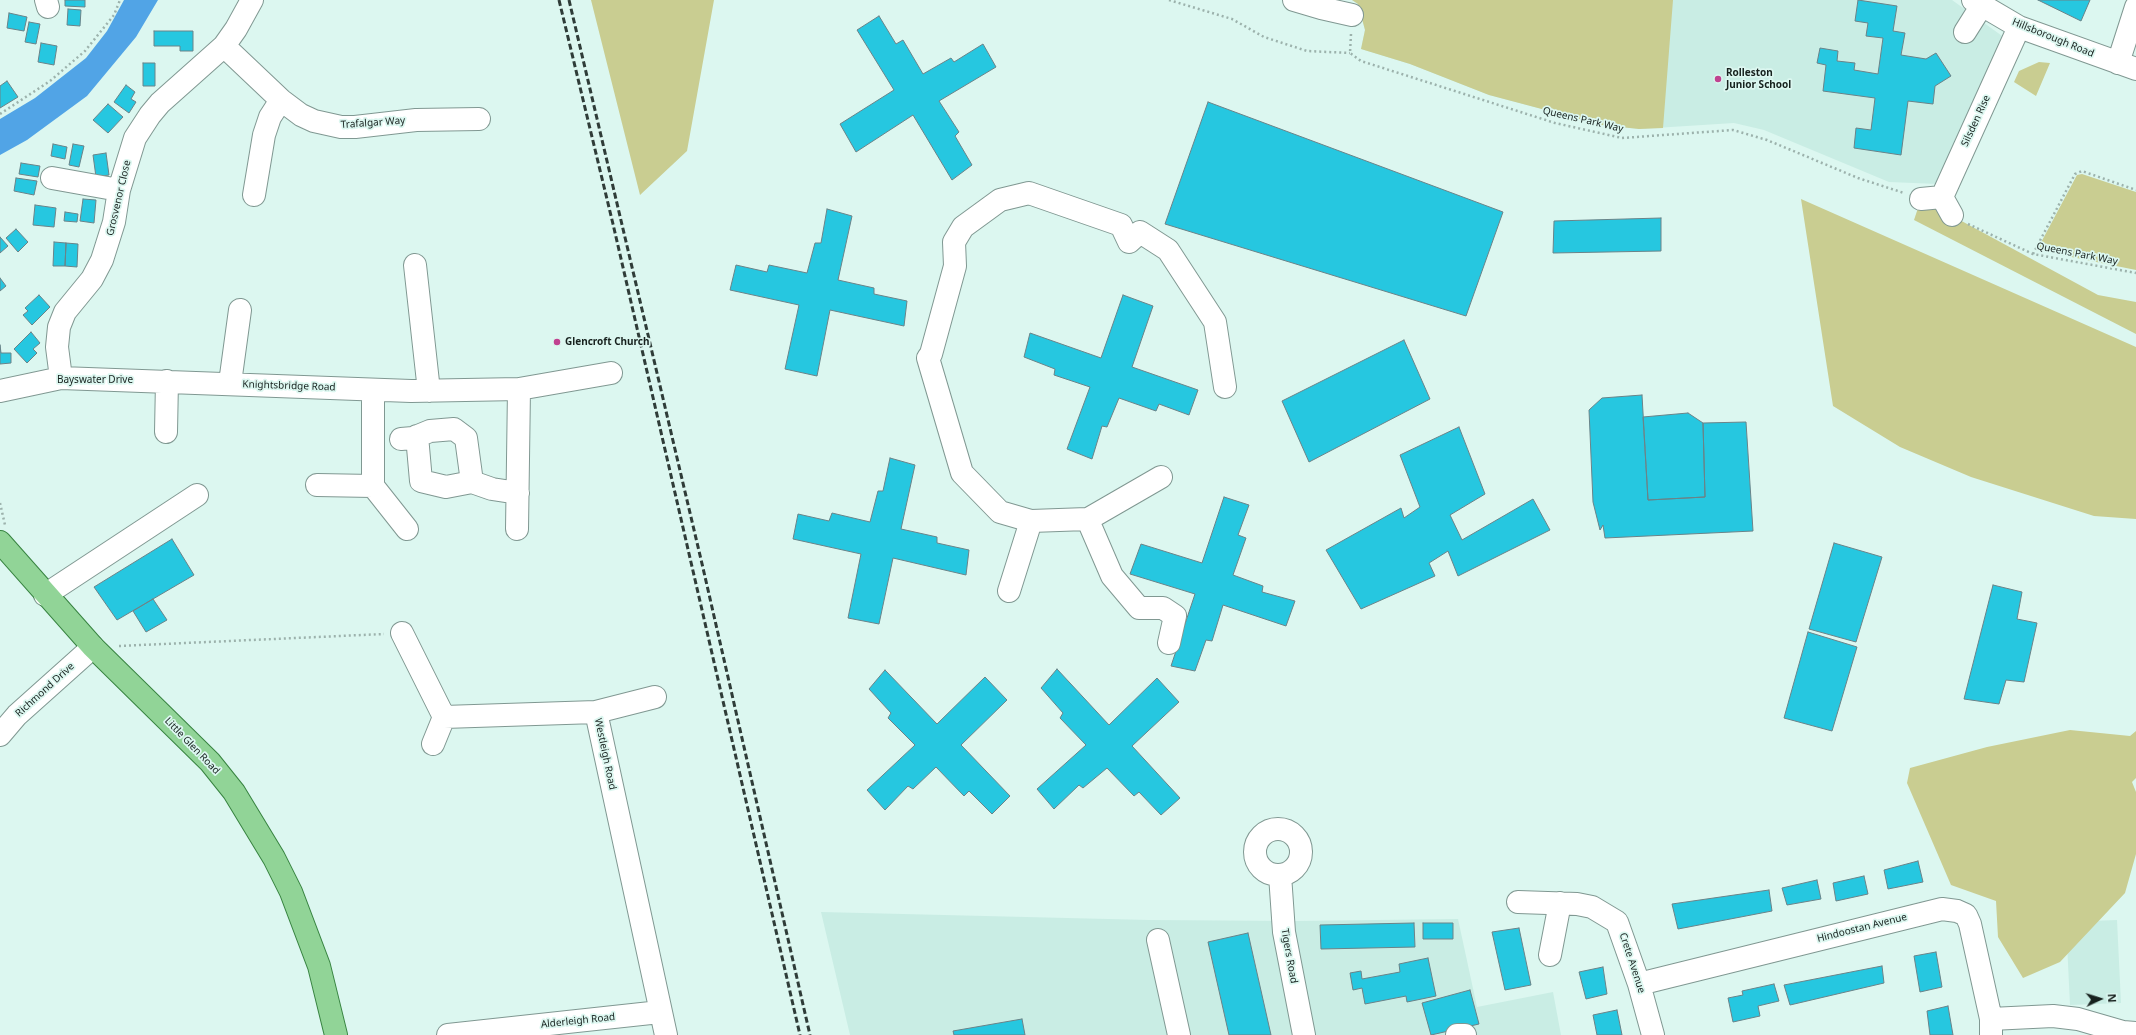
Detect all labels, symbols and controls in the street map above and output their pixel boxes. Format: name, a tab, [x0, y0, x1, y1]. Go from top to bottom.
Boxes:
street label: Hillsborough Road	[2010, 16, 2096, 60]
place label: Rolleston Junior School	[1726, 67, 1791, 90]
marker: Rolleston Junior School	[1713, 74, 1723, 84]
street label: Silsden Rise	[1959, 93, 1993, 149]
street label: Queens Park Way	[1542, 105, 1624, 135]
street label: Trafalgar Way	[340, 115, 406, 131]
street label: Grosvenor Close	[104, 159, 134, 237]
street label: Queens Park Way	[2035, 240, 2119, 268]
place label: Glencroft Church	[565, 336, 650, 348]
marker: Glencroft Church	[552, 337, 562, 347]
street label: Bayswater Drive	[57, 374, 133, 386]
street label: Knightsbridge Road	[242, 378, 336, 394]
street label: Richmond Drive	[13, 661, 77, 719]
street label: Little Glen Road	[162, 715, 222, 777]
street label: Westleigh Road	[592, 717, 618, 791]
street label: Hindoostan Avenue	[1816, 911, 1908, 945]
street label: Tigers Road	[1278, 928, 1300, 984]
street label: Crete Avenue	[1617, 931, 1647, 995]
north arrow	[2080, 979, 2120, 1019]
text: N	[2105, 993, 2120, 1003]
street label: Alderleigh Road	[540, 1011, 616, 1031]

